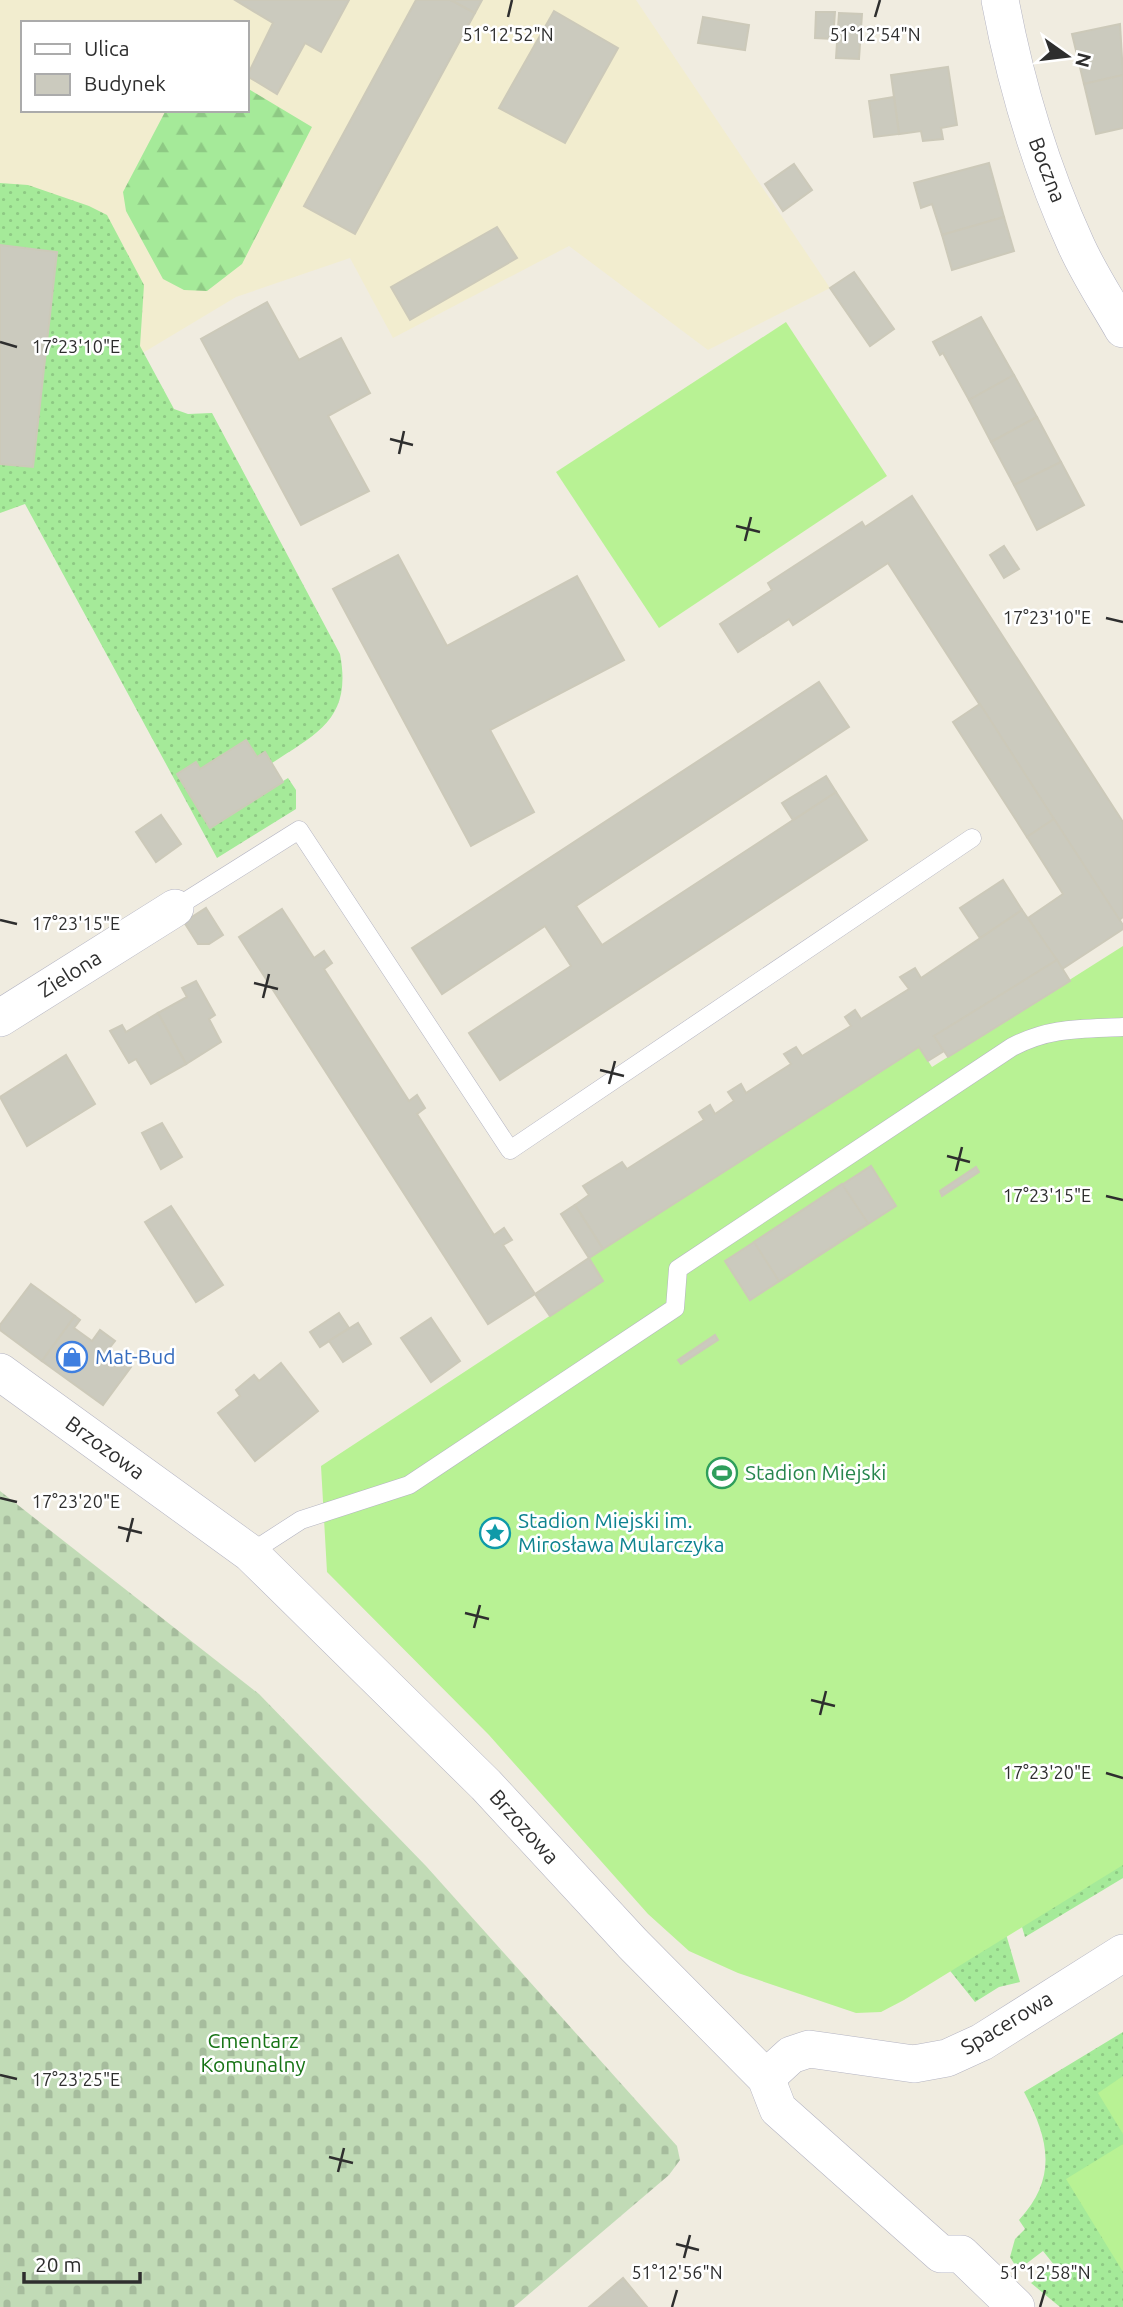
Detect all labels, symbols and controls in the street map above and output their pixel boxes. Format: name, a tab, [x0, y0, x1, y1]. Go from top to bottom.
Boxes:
legend	[21, 21, 248, 112]
north arrow	[1032, 21, 1102, 91]
text: 51°12'52"N	[462, 24, 554, 44]
text: 51°12'54"N	[829, 24, 921, 44]
text: Ulica	[84, 36, 129, 60]
text: N	[1071, 51, 1096, 70]
text: Budynek	[84, 71, 166, 95]
street label: Boczna	[1025, 134, 1071, 206]
text: 17°23'10"E	[32, 336, 120, 356]
text: 17°23'10"E	[1003, 607, 1091, 627]
text: 17°23'15"E	[32, 913, 120, 933]
street label: Zielona	[34, 945, 105, 1002]
text: 17°23'15"E	[1003, 1185, 1091, 1205]
shop icon: Mat-Bud	[55, 1340, 89, 1374]
place label: Mat-Bud	[95, 1344, 175, 1368]
street label: Brzozowa	[61, 1411, 150, 1484]
sports icon: Stadion Miejski	[705, 1456, 739, 1490]
place label: Stadion Miejski	[745, 1460, 886, 1484]
text: 17°23'20"E	[32, 1491, 120, 1511]
place label: Stadion Miejski im. Mirosława Mularczyka	[518, 1508, 724, 1556]
place icon: Stadion Miejski im. Mirosława Mularczyka	[478, 1516, 512, 1550]
text: 17°23'20"E	[1003, 1762, 1091, 1782]
street label: Brzozowa	[485, 1784, 564, 1868]
street label: Spacerowa	[956, 1985, 1057, 2059]
park label: Cmentarz Komunalny	[200, 2028, 306, 2076]
text: 17°23'25"E	[32, 2069, 120, 2089]
scale bar	[24, 2240, 140, 2284]
text: 20 m	[35, 2252, 82, 2276]
text: 51°12'56"N	[631, 2262, 723, 2282]
text: 51°12'58"N	[999, 2262, 1091, 2282]

